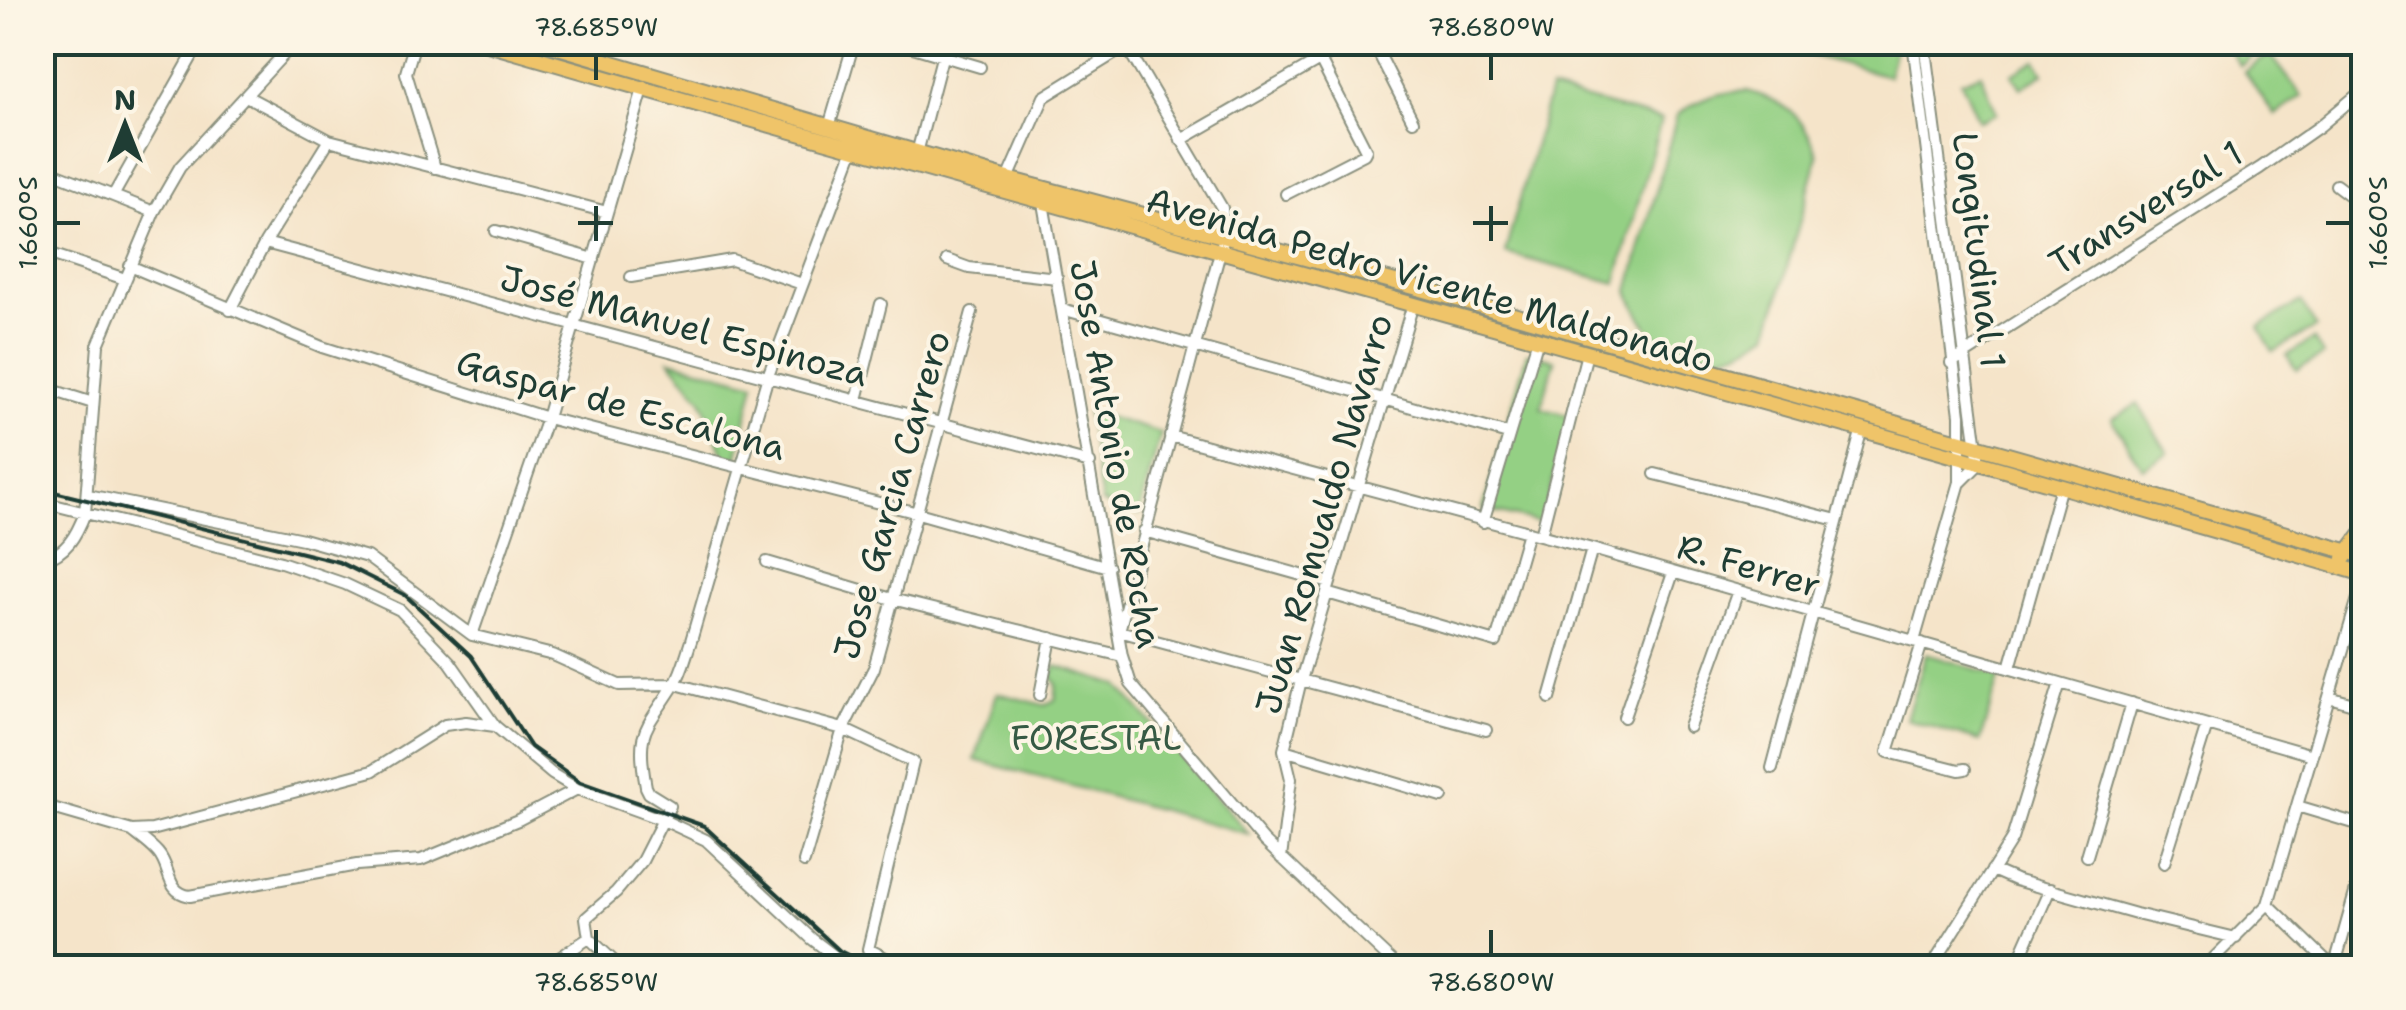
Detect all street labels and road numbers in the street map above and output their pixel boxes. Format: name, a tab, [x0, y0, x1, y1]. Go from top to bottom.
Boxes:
street label: Longitudinal 1	[1942, 129, 2017, 371]
street label: Transversal 1	[2040, 129, 2252, 286]
street label: Avenida Pedro Vicente Maldonado	[1141, 176, 1719, 383]
street label: José Manuel Espinoza	[495, 254, 873, 397]
street label: Jose Antonio de Rocha	[1059, 256, 1174, 652]
street label: Juan Romualdo Navarro	[1244, 309, 1403, 719]
street label: Jose Garcia Carrero	[822, 325, 961, 664]
street label: Gaspar de Escalona	[451, 338, 791, 471]
street label: R. Ferrer	[1672, 523, 1826, 608]

